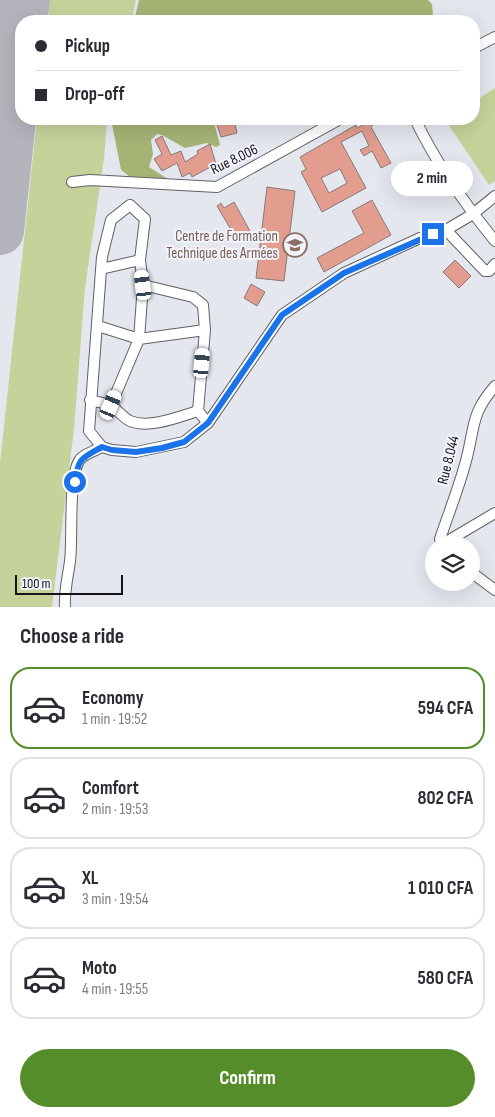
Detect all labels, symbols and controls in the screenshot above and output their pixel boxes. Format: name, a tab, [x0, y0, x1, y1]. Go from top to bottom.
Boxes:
text: Pickup	[65, 35, 110, 58]
text: Drop-off	[65, 83, 125, 106]
street label: Rue 8.006	[207, 140, 261, 179]
callout: 2 min	[392, 162, 474, 196]
text: 2 min	[417, 169, 447, 188]
route end	[422, 223, 444, 245]
place label: Centre de Formation Technique des Armées	[166, 227, 278, 263]
school or university icon: Centre de Formation Technique des Armées	[282, 232, 308, 258]
car	[133, 269, 152, 301]
car	[193, 347, 210, 379]
car	[98, 388, 123, 422]
street label: Rue 8.044	[433, 434, 464, 487]
route start	[64, 471, 86, 493]
map controls	[425, 536, 480, 591]
button: layers	[425, 536, 480, 591]
scale bar	[15, 572, 122, 595]
text: 100 m	[22, 575, 51, 592]
text: Choose a ride	[20, 623, 124, 650]
icon: car	[22, 686, 67, 731]
text: Economy	[82, 687, 144, 710]
text: 594 CFA	[418, 697, 473, 720]
text: 1 min · 19:52	[82, 710, 147, 729]
icon: car	[22, 776, 67, 821]
text: Comfort	[82, 777, 139, 800]
text: 802 CFA	[417, 787, 473, 810]
text: 2 min · 19:53	[82, 800, 148, 819]
icon: car	[22, 866, 67, 911]
text: XL	[82, 867, 98, 890]
text: 1 010 CFA	[408, 877, 473, 900]
text: 3 min · 19:54	[82, 890, 148, 909]
icon: car	[22, 956, 67, 1001]
text: Moto	[82, 957, 117, 980]
text: 580 CFA	[417, 967, 473, 990]
text: 4 min · 19:55	[82, 980, 148, 999]
button: Confirm	[20, 1049, 475, 1107]

